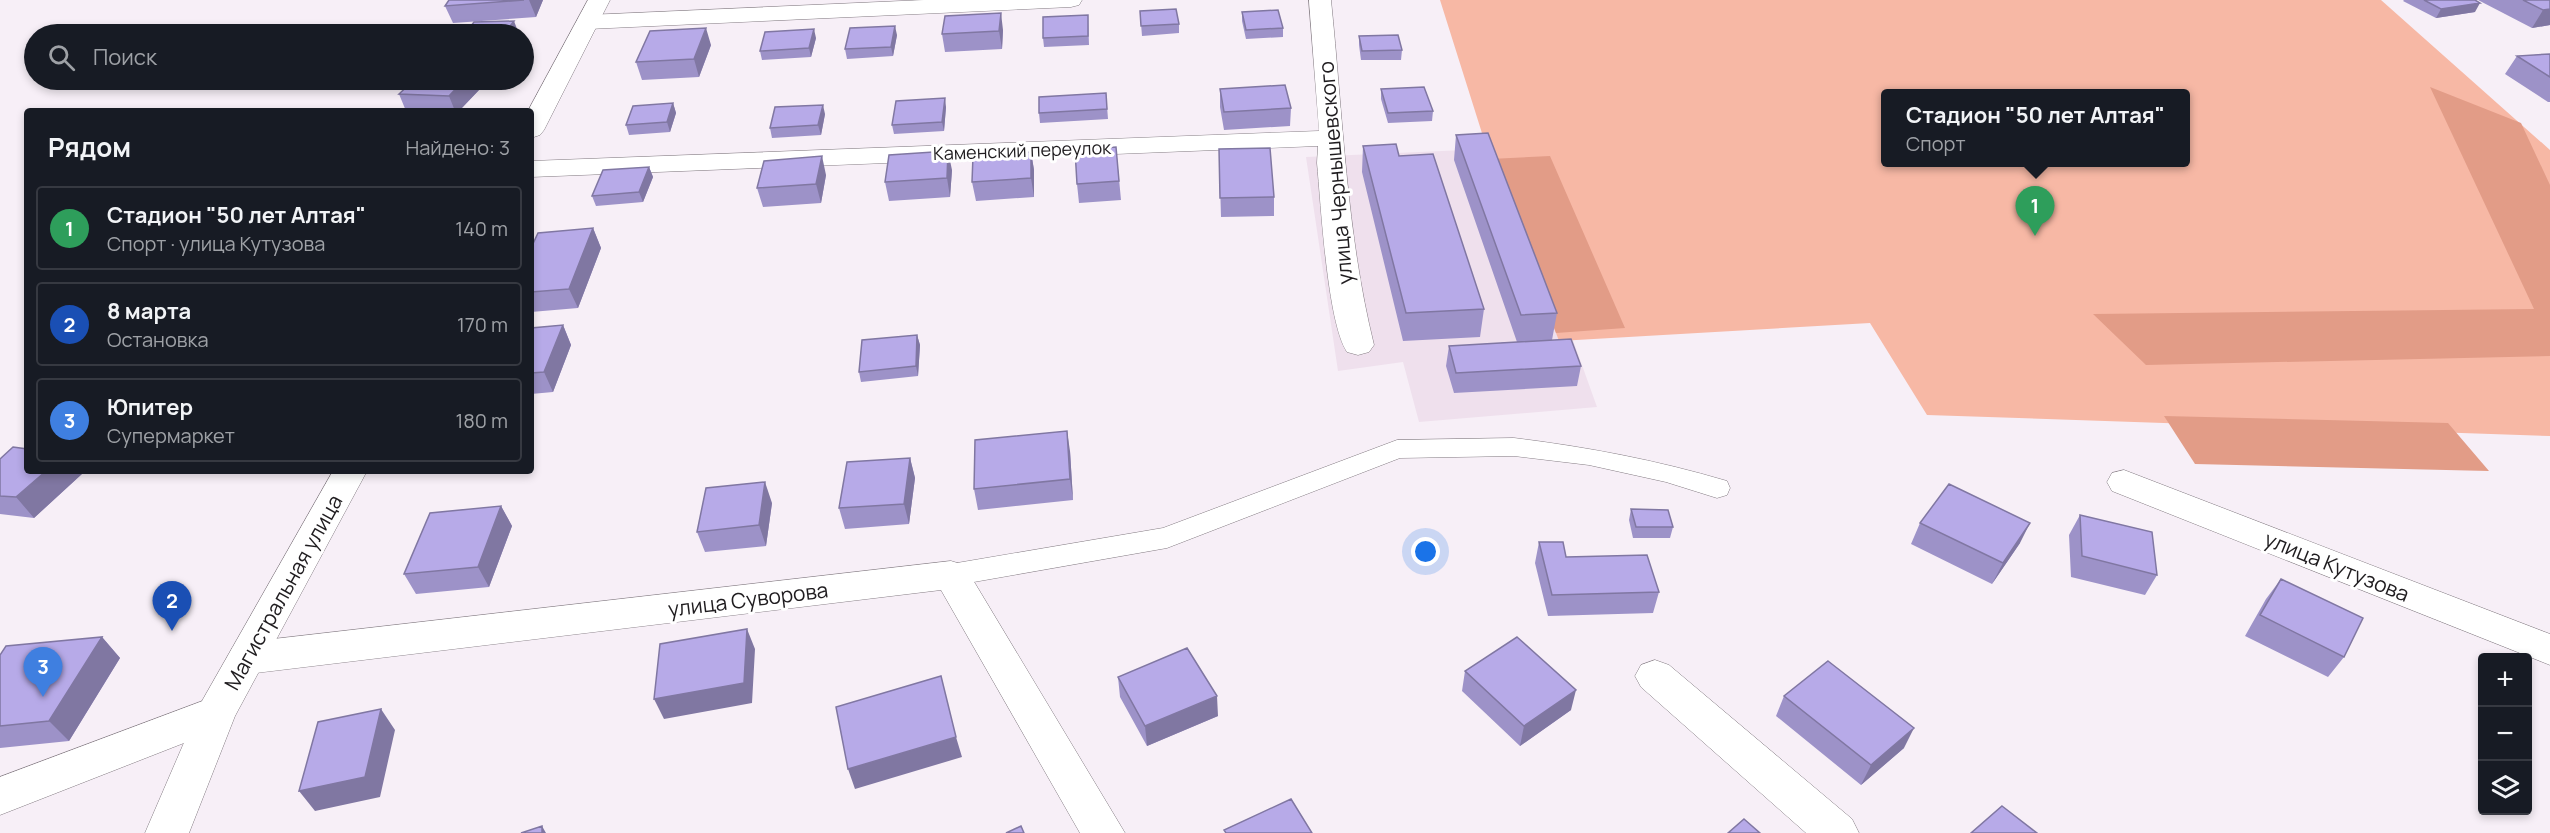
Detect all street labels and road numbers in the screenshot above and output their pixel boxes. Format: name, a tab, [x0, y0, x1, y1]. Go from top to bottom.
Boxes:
street label: улица Чернышевского	[1311, 60, 1359, 286]
street label: Каменский переулок	[933, 135, 1112, 165]
street label: Магистральная улица	[218, 489, 348, 695]
street label: улица Кутузова	[2261, 524, 2413, 608]
street label: улица Суворова	[666, 575, 830, 623]

